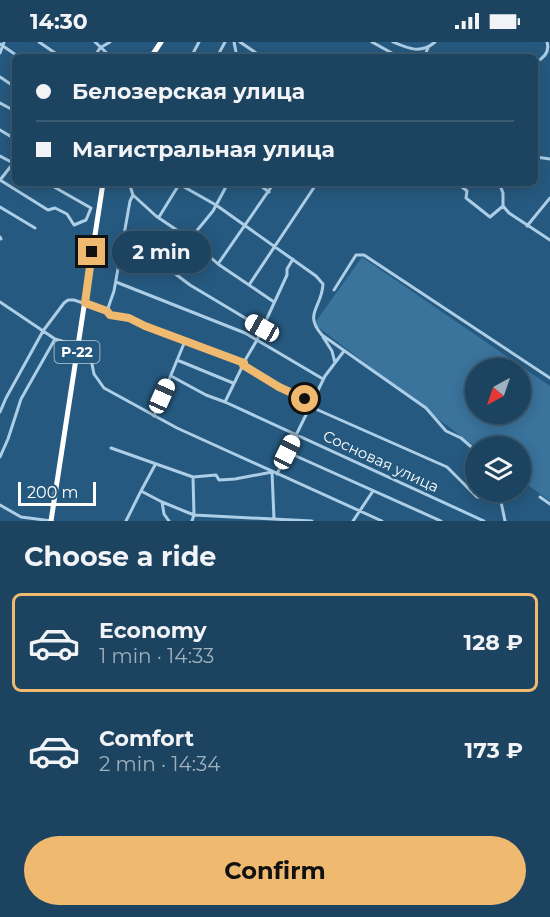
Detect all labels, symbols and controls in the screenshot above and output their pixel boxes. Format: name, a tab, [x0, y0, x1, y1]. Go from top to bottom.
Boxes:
text: 14:30	[30, 8, 88, 35]
text: Белозерская улица	[72, 78, 305, 105]
text: Магистральная улица	[72, 136, 335, 163]
callout: 2 min	[113, 231, 212, 273]
route end	[78, 238, 105, 265]
text: 2 min	[132, 240, 191, 264]
car	[242, 311, 282, 345]
road number: Р-22	[54, 341, 100, 363]
north arrow	[465, 358, 531, 424]
map controls	[465, 358, 531, 502]
car	[146, 376, 178, 416]
route start	[291, 385, 318, 412]
street label: Сосновая улица	[320, 426, 442, 496]
car	[271, 432, 303, 472]
button: layers	[465, 436, 531, 502]
scale bar	[18, 479, 96, 507]
text: 200 m	[27, 483, 78, 502]
text: Choose a ride	[24, 540, 216, 573]
icon: car	[27, 616, 81, 670]
text: Economy	[99, 617, 207, 644]
text: 128 ₽	[464, 629, 523, 656]
text: 1 min · 14:33	[99, 644, 214, 668]
icon: car	[27, 724, 81, 778]
text: Comfort	[99, 725, 194, 752]
text: 173 ₽	[465, 737, 523, 764]
text: 2 min · 14:34	[99, 752, 221, 776]
button: Confirm	[24, 836, 526, 905]

